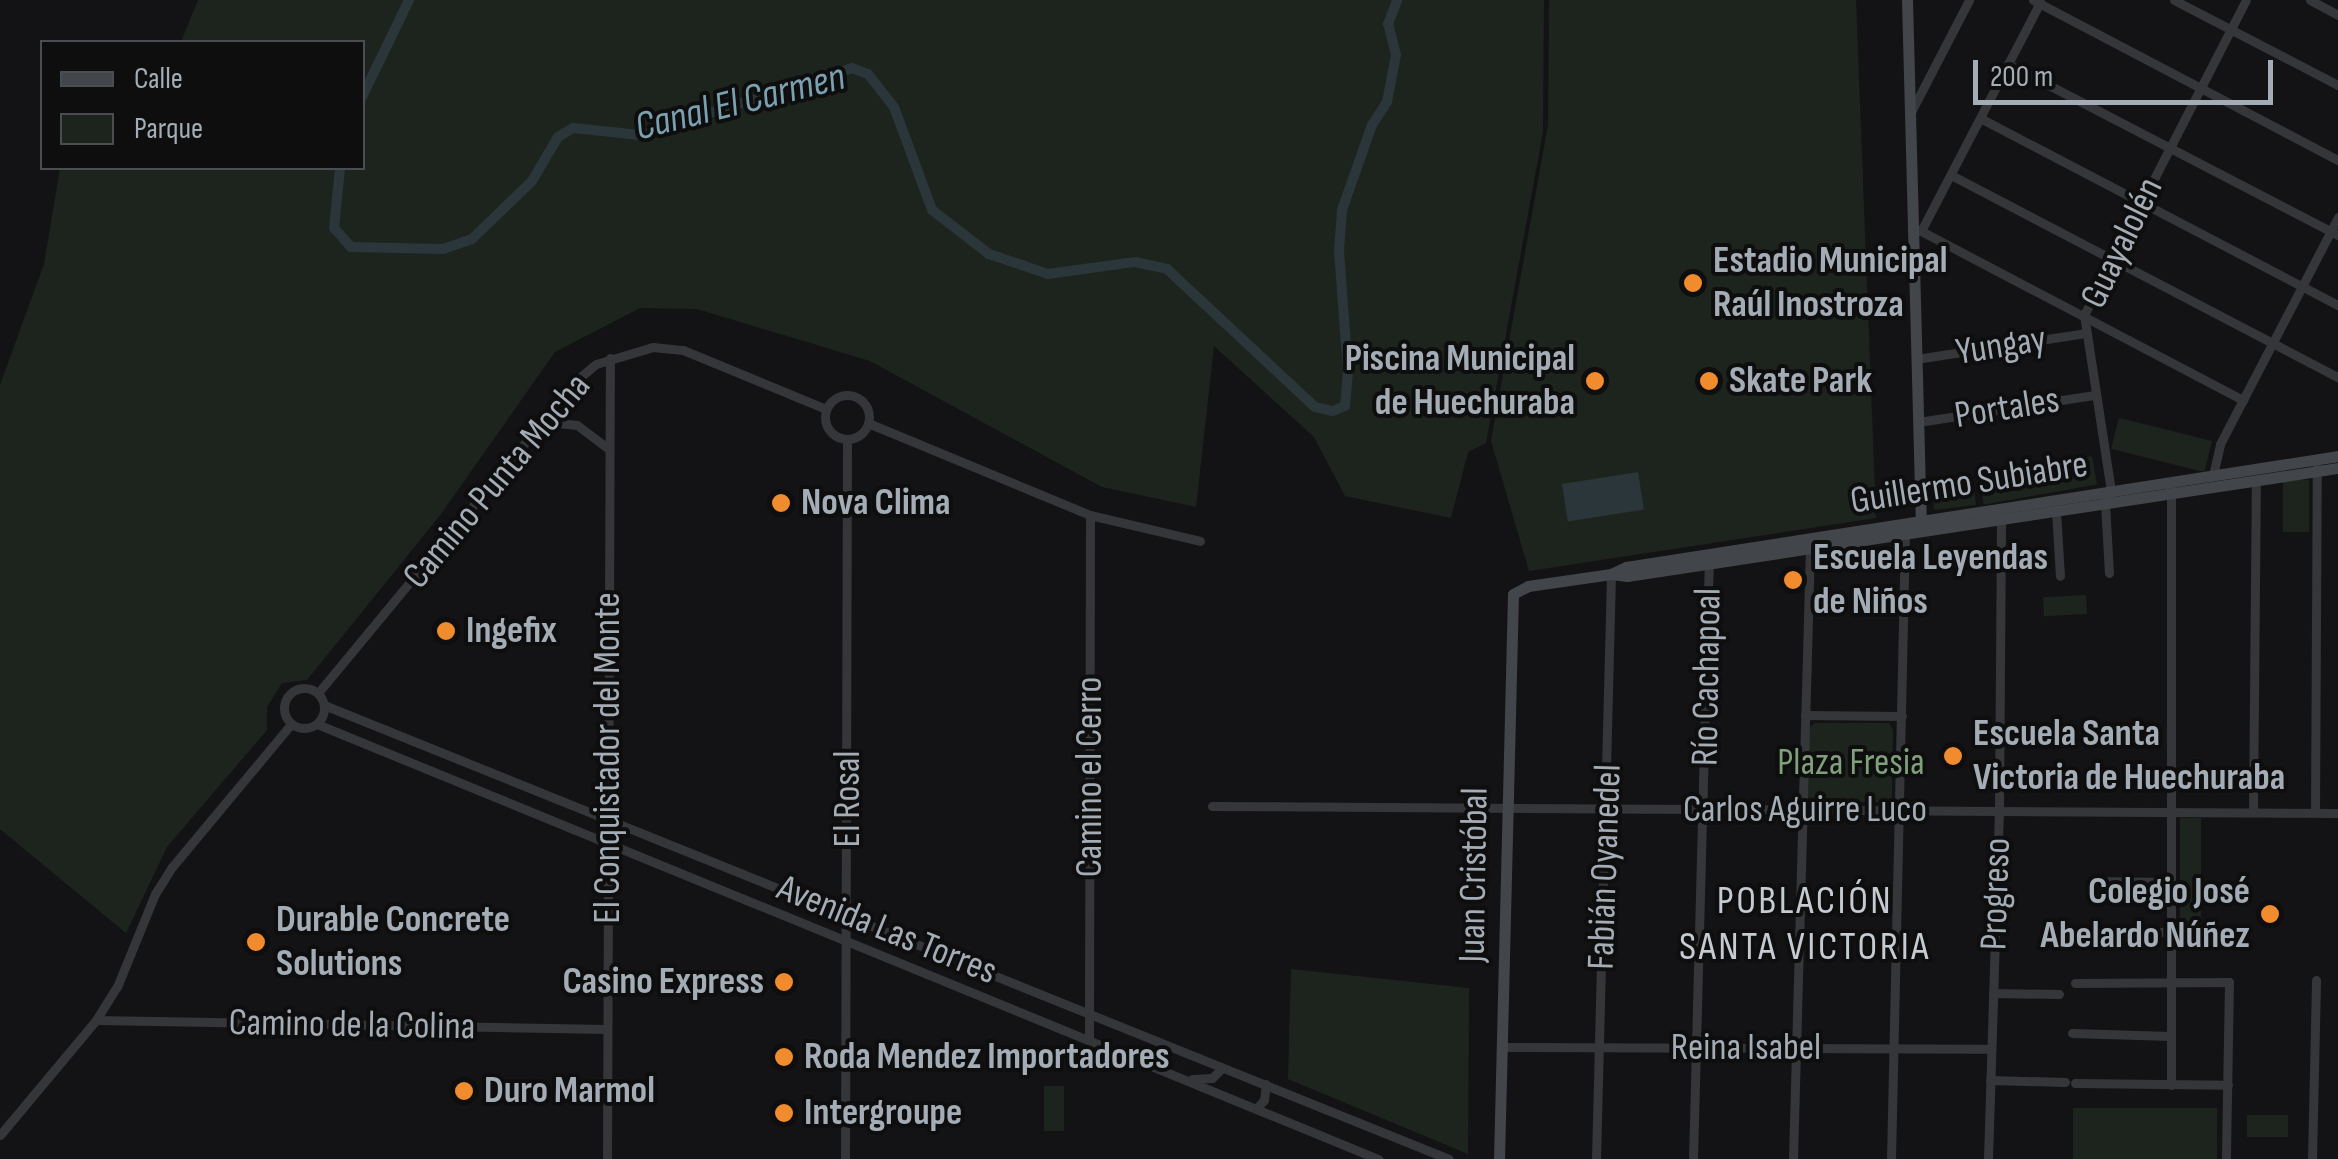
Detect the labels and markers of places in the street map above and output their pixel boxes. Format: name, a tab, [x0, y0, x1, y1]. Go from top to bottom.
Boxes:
place label: Estadio Municipal Raúl Inostroza	[1713, 238, 1948, 328]
marker: Estadio Municipal Raúl Inostroza	[1682, 272, 1704, 294]
place label: Piscina Municipal de Huechuraba	[1345, 336, 1575, 426]
place label: Skate Park	[1729, 358, 1872, 404]
marker: Piscina Municipal de Huechuraba	[1584, 370, 1606, 392]
marker: Skate Park	[1698, 370, 1720, 392]
place label: Nova Clima	[801, 480, 951, 526]
marker: Nova Clima	[770, 492, 792, 514]
place label: Escuela Leyendas de Niños	[1813, 535, 2048, 624]
marker: Escuela Leyendas de Niños	[1782, 569, 1804, 591]
place label: Ingefix	[466, 608, 557, 654]
marker: Ingefix	[435, 620, 457, 642]
place label: Escuela Santa Victoria de Huechuraba	[1973, 711, 2285, 801]
marker: Escuela Santa Victoria de Huechuraba	[1942, 745, 1964, 767]
place label: Colegio José Abelardo Núñez	[2041, 869, 2250, 958]
place label: Durable Concrete Solutions	[276, 897, 510, 986]
marker: Colegio José Abelardo Núñez	[2259, 903, 2281, 925]
marker: Durable Concrete Solutions	[245, 931, 267, 953]
place label: Casino Express	[562, 959, 764, 1005]
marker: Casino Express	[773, 971, 795, 993]
place label: Roda Mendez Importadores	[804, 1034, 1170, 1080]
marker: Roda Mendez Importadores	[773, 1046, 795, 1068]
place label: Duro Marmol	[484, 1068, 655, 1114]
marker: Duro Marmol	[453, 1080, 475, 1102]
place label: Intergroupe	[804, 1090, 962, 1136]
marker: Intergroupe	[773, 1102, 795, 1124]

